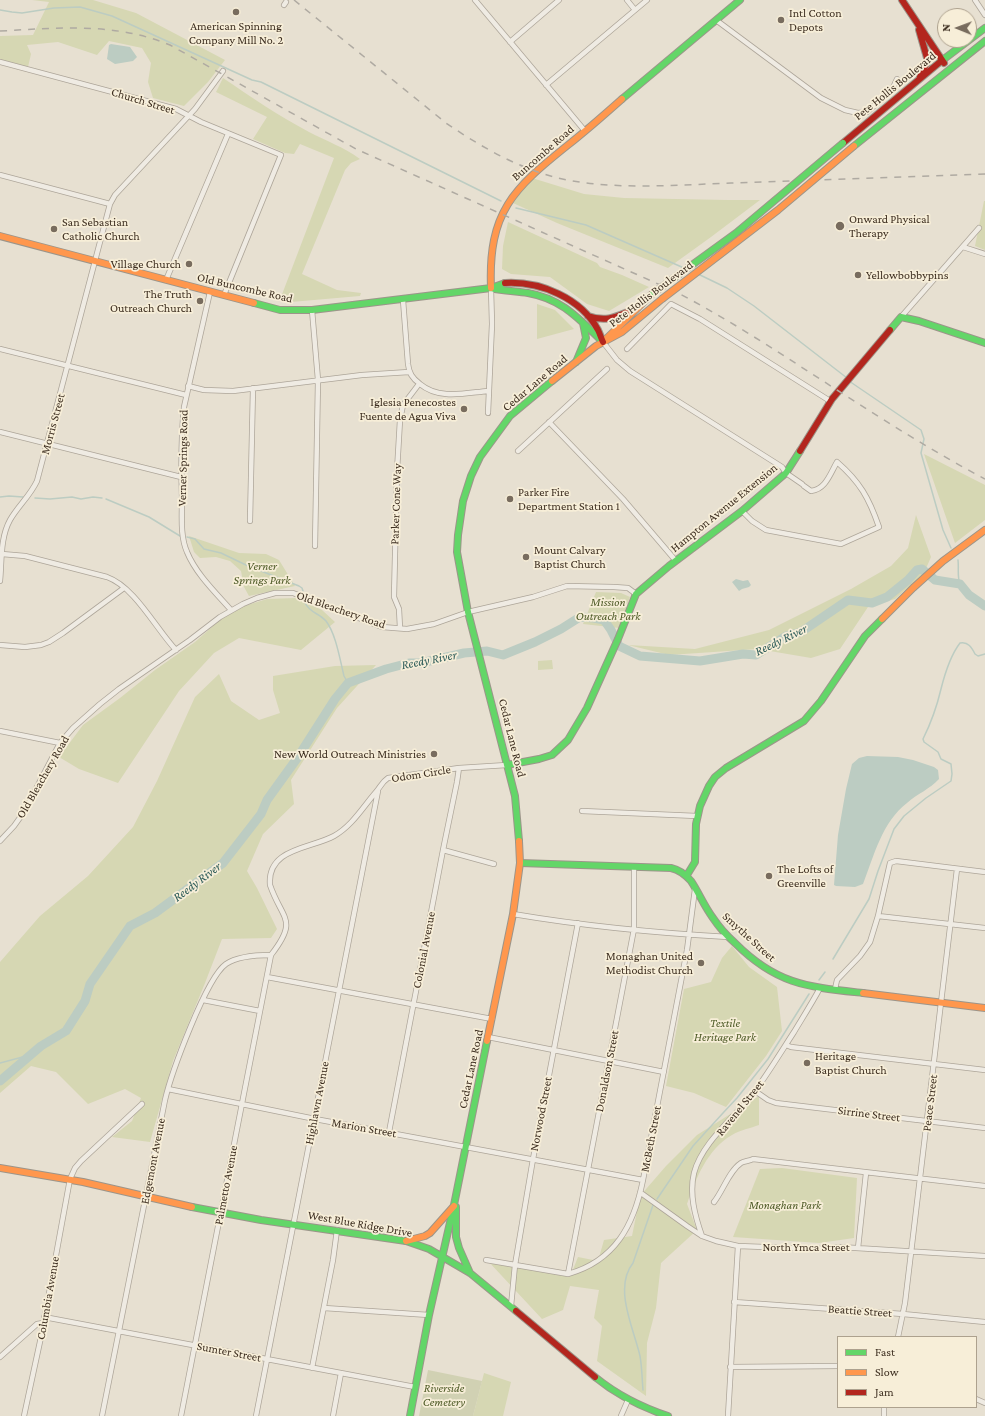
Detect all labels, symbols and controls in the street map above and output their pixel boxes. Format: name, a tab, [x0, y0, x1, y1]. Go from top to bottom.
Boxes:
place label: Intl Cotton Depots	[789, 6, 842, 34]
marker: American Spinning Company Mill No. 2	[231, 7, 241, 17]
north arrow	[937, 8, 977, 48]
marker: Intl Cotton Depots	[776, 15, 786, 25]
place label: American Spinning Company Mill No. 2	[189, 19, 283, 47]
text: N	[940, 24, 952, 32]
street label: Pete Hollis Boulevard	[851, 49, 939, 123]
street label: Church Street	[110, 85, 176, 117]
street label: Buncombe Road	[509, 122, 577, 184]
place label: Onward Physical Therapy	[849, 212, 930, 240]
place label: San Sebastian Catholic Church	[62, 215, 140, 243]
marker: Onward Physical Therapy	[834, 220, 846, 232]
marker: San Sebastian Catholic Church	[49, 224, 59, 234]
place label: Village Church	[111, 257, 181, 271]
street label: Pete Hollis Boulevard	[606, 258, 696, 330]
marker: Village Church	[184, 259, 194, 269]
place label: Yellowbobbypins	[866, 268, 948, 282]
street label: Old Buncombe Road	[196, 270, 294, 306]
marker: Yellowbobbypins	[853, 270, 863, 280]
place label: The Truth Outreach Church	[110, 287, 192, 315]
marker: The Truth Outreach Church	[195, 296, 205, 306]
street label: Cedar Lane Road	[500, 352, 570, 414]
street label: Morris Street	[38, 392, 68, 456]
place label: Iglesia Penecostes Fuente de Agua Viva	[359, 395, 456, 423]
marker: Iglesia Penecostes Fuente de Agua Viva	[459, 404, 469, 414]
street label: Verner Springs Road	[175, 409, 191, 507]
street label: Hampton Avenue Extension	[668, 460, 780, 556]
street label: Parker Cone Way	[387, 463, 405, 545]
place label: Parker Fire Department Station 1	[518, 485, 620, 513]
marker: Parker Fire Department Station 1	[505, 494, 515, 504]
place label: Mount Calvary Baptist Church	[534, 543, 606, 571]
marker: Mount Calvary Baptist Church	[521, 552, 531, 562]
park label: Verner Springs Park	[234, 559, 290, 587]
street label: Old Bleachery Road	[295, 588, 387, 632]
park label: Mission Outreach Park	[576, 595, 640, 623]
water label: Reedy River	[752, 621, 810, 659]
water label: Reedy River	[400, 647, 458, 673]
street label: Cedar Lane Road	[495, 697, 529, 779]
street label: Old Bleachery Road	[13, 733, 73, 821]
place label: New World Outreach Ministries	[274, 747, 426, 761]
marker: New World Outreach Ministries	[429, 749, 439, 759]
street label: Odom Circle	[390, 762, 452, 786]
water label: Reedy River	[170, 859, 224, 905]
place label: The Lofts of Greenville	[777, 862, 833, 890]
marker: The Lofts of Greenville	[764, 871, 774, 881]
street label: Smythe Street	[719, 909, 779, 965]
street label: Colonial Avenue	[409, 910, 439, 990]
place label: Monaghan United Methodist Church	[606, 949, 693, 977]
marker: Monaghan United Methodist Church	[696, 958, 706, 968]
park label: Textile Heritage Park	[694, 1016, 756, 1044]
street label: Cedar Lane Road	[456, 1028, 486, 1110]
street label: Donaldson Street	[592, 1029, 622, 1113]
place label: Heritage Baptist Church	[815, 1049, 887, 1077]
marker: Heritage Baptist Church	[802, 1058, 812, 1068]
street label: Highlawn Avenue	[302, 1060, 332, 1146]
street label: Peace Street	[919, 1074, 941, 1132]
street label: Norwood Street	[527, 1076, 555, 1152]
street label: Ravenel Street	[713, 1077, 767, 1139]
street label: Sirrine Street	[837, 1103, 901, 1125]
street label: McBeth Street	[637, 1104, 665, 1174]
street label: Marion Street	[330, 1115, 398, 1141]
street label: Edgemont Avenue	[138, 1117, 168, 1205]
street label: Palmetto Avenue	[211, 1144, 241, 1226]
park label: Monaghan Park	[749, 1198, 821, 1212]
street label: West Blue Ridge Drive	[307, 1208, 413, 1240]
street label: North Ymca Street	[762, 1240, 850, 1254]
street label: Columbia Avenue	[34, 1255, 62, 1341]
street label: Beattie Street	[828, 1302, 892, 1320]
legend	[837, 1336, 977, 1408]
street label: Sumter Street	[196, 1339, 262, 1365]
text: Fast	[875, 1345, 895, 1359]
text: Slow	[875, 1365, 899, 1379]
park label: Riverside Cemetery	[423, 1381, 465, 1409]
text: Jam	[875, 1385, 894, 1399]

